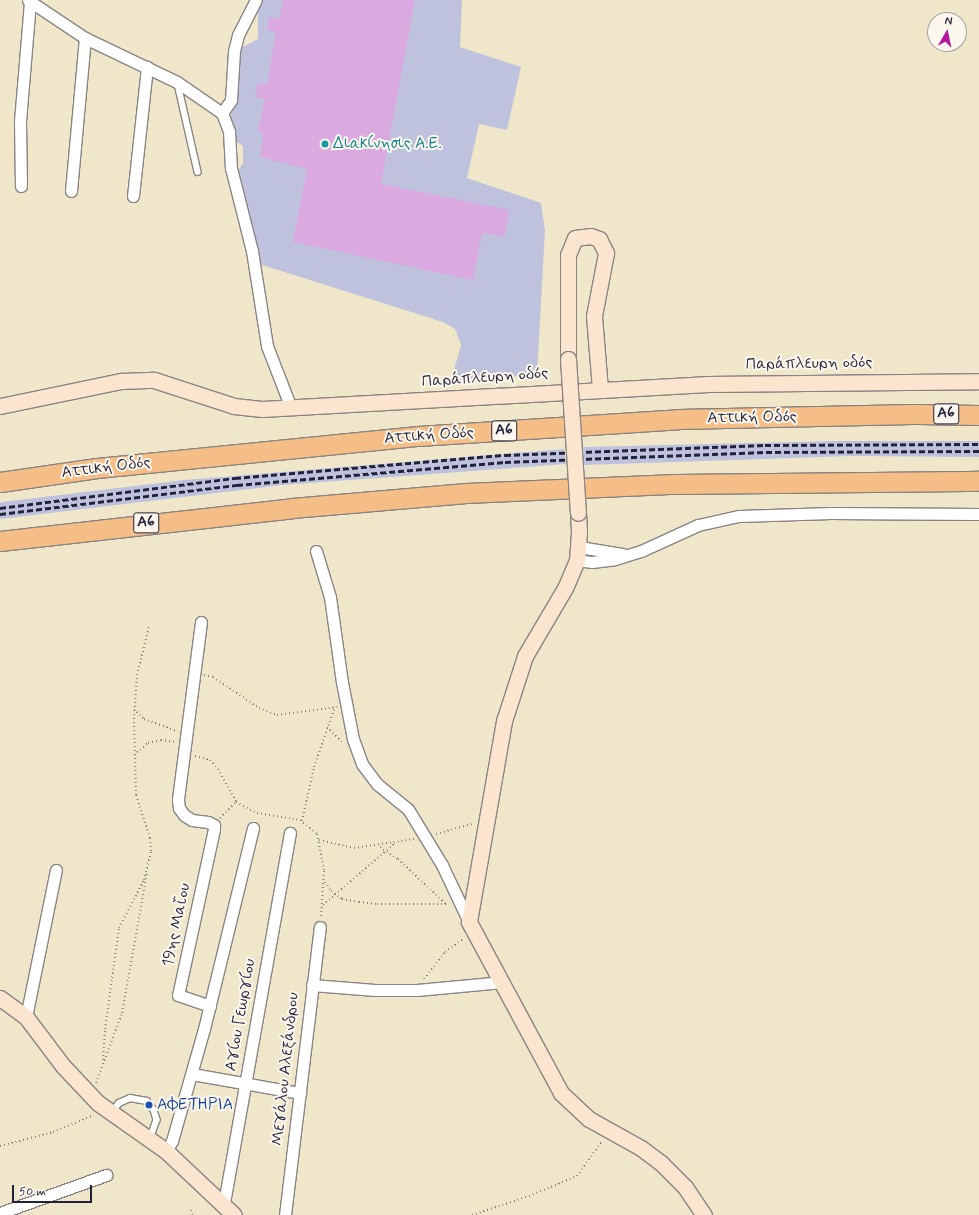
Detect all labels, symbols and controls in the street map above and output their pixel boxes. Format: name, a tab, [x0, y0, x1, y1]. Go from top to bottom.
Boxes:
north arrow	[927, 12, 967, 52]
text: N	[944, 14, 953, 29]
place label: Διακίνησις Α.Ε.	[333, 134, 442, 154]
marker: Διακίνησις Α.Ε.	[320, 139, 330, 149]
street label: Παράπλευρη οδός	[745, 353, 873, 375]
street label: Παράπλευρη οδός	[421, 364, 549, 392]
road number: Α6	[933, 401, 959, 427]
street label: Αττική Οδός	[707, 408, 797, 428]
road number: Α6	[491, 418, 517, 444]
street label: Αττική Οδός	[384, 423, 474, 449]
street label: Αττική Οδός	[60, 453, 152, 483]
road number: Α6	[133, 510, 159, 536]
street label: 19ης Μαΐου	[159, 881, 195, 969]
street label: Αγίου Γεωργίου	[222, 957, 260, 1073]
street label: Μεγάλου Αλεξάνδρου	[268, 991, 304, 1147]
place label: ΑΦΕΤΗΡΙΑ	[157, 1095, 233, 1115]
marker: ΑΦΕΤΗΡΙΑ	[144, 1100, 154, 1110]
scale bar	[14, 1177, 94, 1203]
text: 50 m	[19, 1184, 46, 1200]

